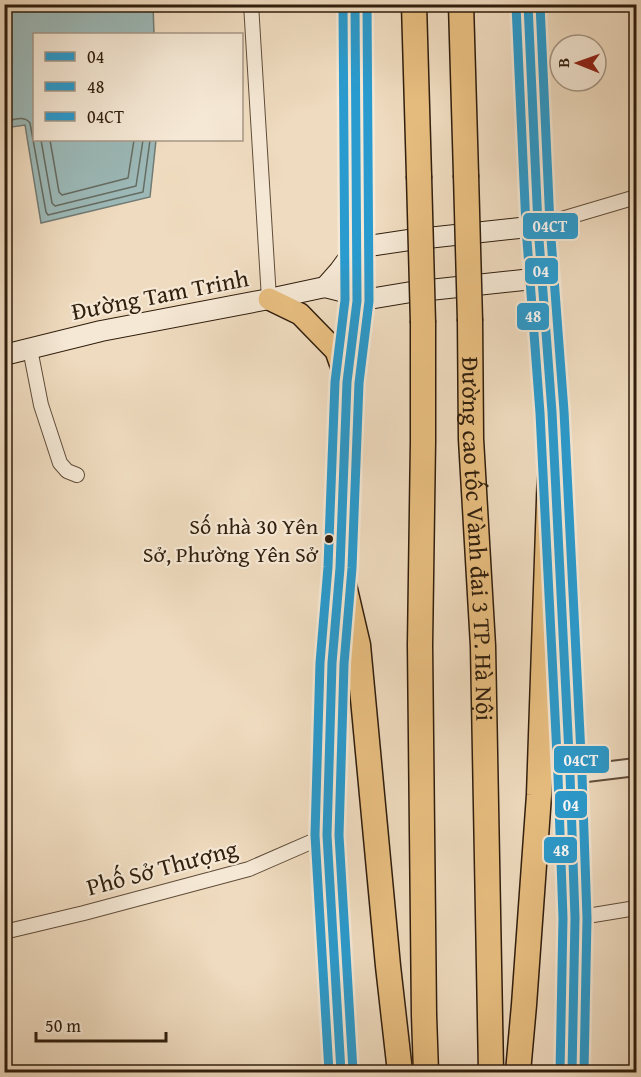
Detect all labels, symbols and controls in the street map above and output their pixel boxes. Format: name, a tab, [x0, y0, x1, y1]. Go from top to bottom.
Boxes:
legend	[33, 33, 243, 141]
north arrow	[548, 33, 608, 93]
text: 04	[87, 43, 104, 70]
text: B	[551, 57, 575, 68]
text: 48	[87, 73, 104, 100]
text: 04CT	[87, 103, 124, 130]
line badge: 04CT	[522, 212, 579, 240]
text: 04CT	[532, 214, 568, 238]
line badge: 04	[524, 257, 559, 285]
text: 04	[533, 259, 549, 283]
street label: Đường Tam Trinh	[68, 260, 252, 329]
line badge: 48	[516, 302, 550, 331]
text: 48	[525, 304, 541, 328]
street label: Đường cao tốc Vành đai 3 TP. Hà Nội	[453, 356, 502, 722]
place label: Số nhà 30 Yên Sở, Phường Yên Sở	[143, 510, 319, 570]
marker: Số nhà 30 Yên Sở, Phường Yên Sở	[323, 533, 335, 545]
line badge: 04CT	[553, 745, 610, 774]
text: 04CT	[563, 748, 599, 772]
line badge: 04	[554, 790, 588, 819]
text: 04	[563, 793, 579, 817]
street label: Phố Sở Thượng	[82, 831, 241, 904]
line badge: 48	[543, 836, 578, 864]
text: 48	[553, 838, 569, 862]
scale bar	[36, 1005, 166, 1043]
text: 50 m	[45, 1012, 81, 1039]

